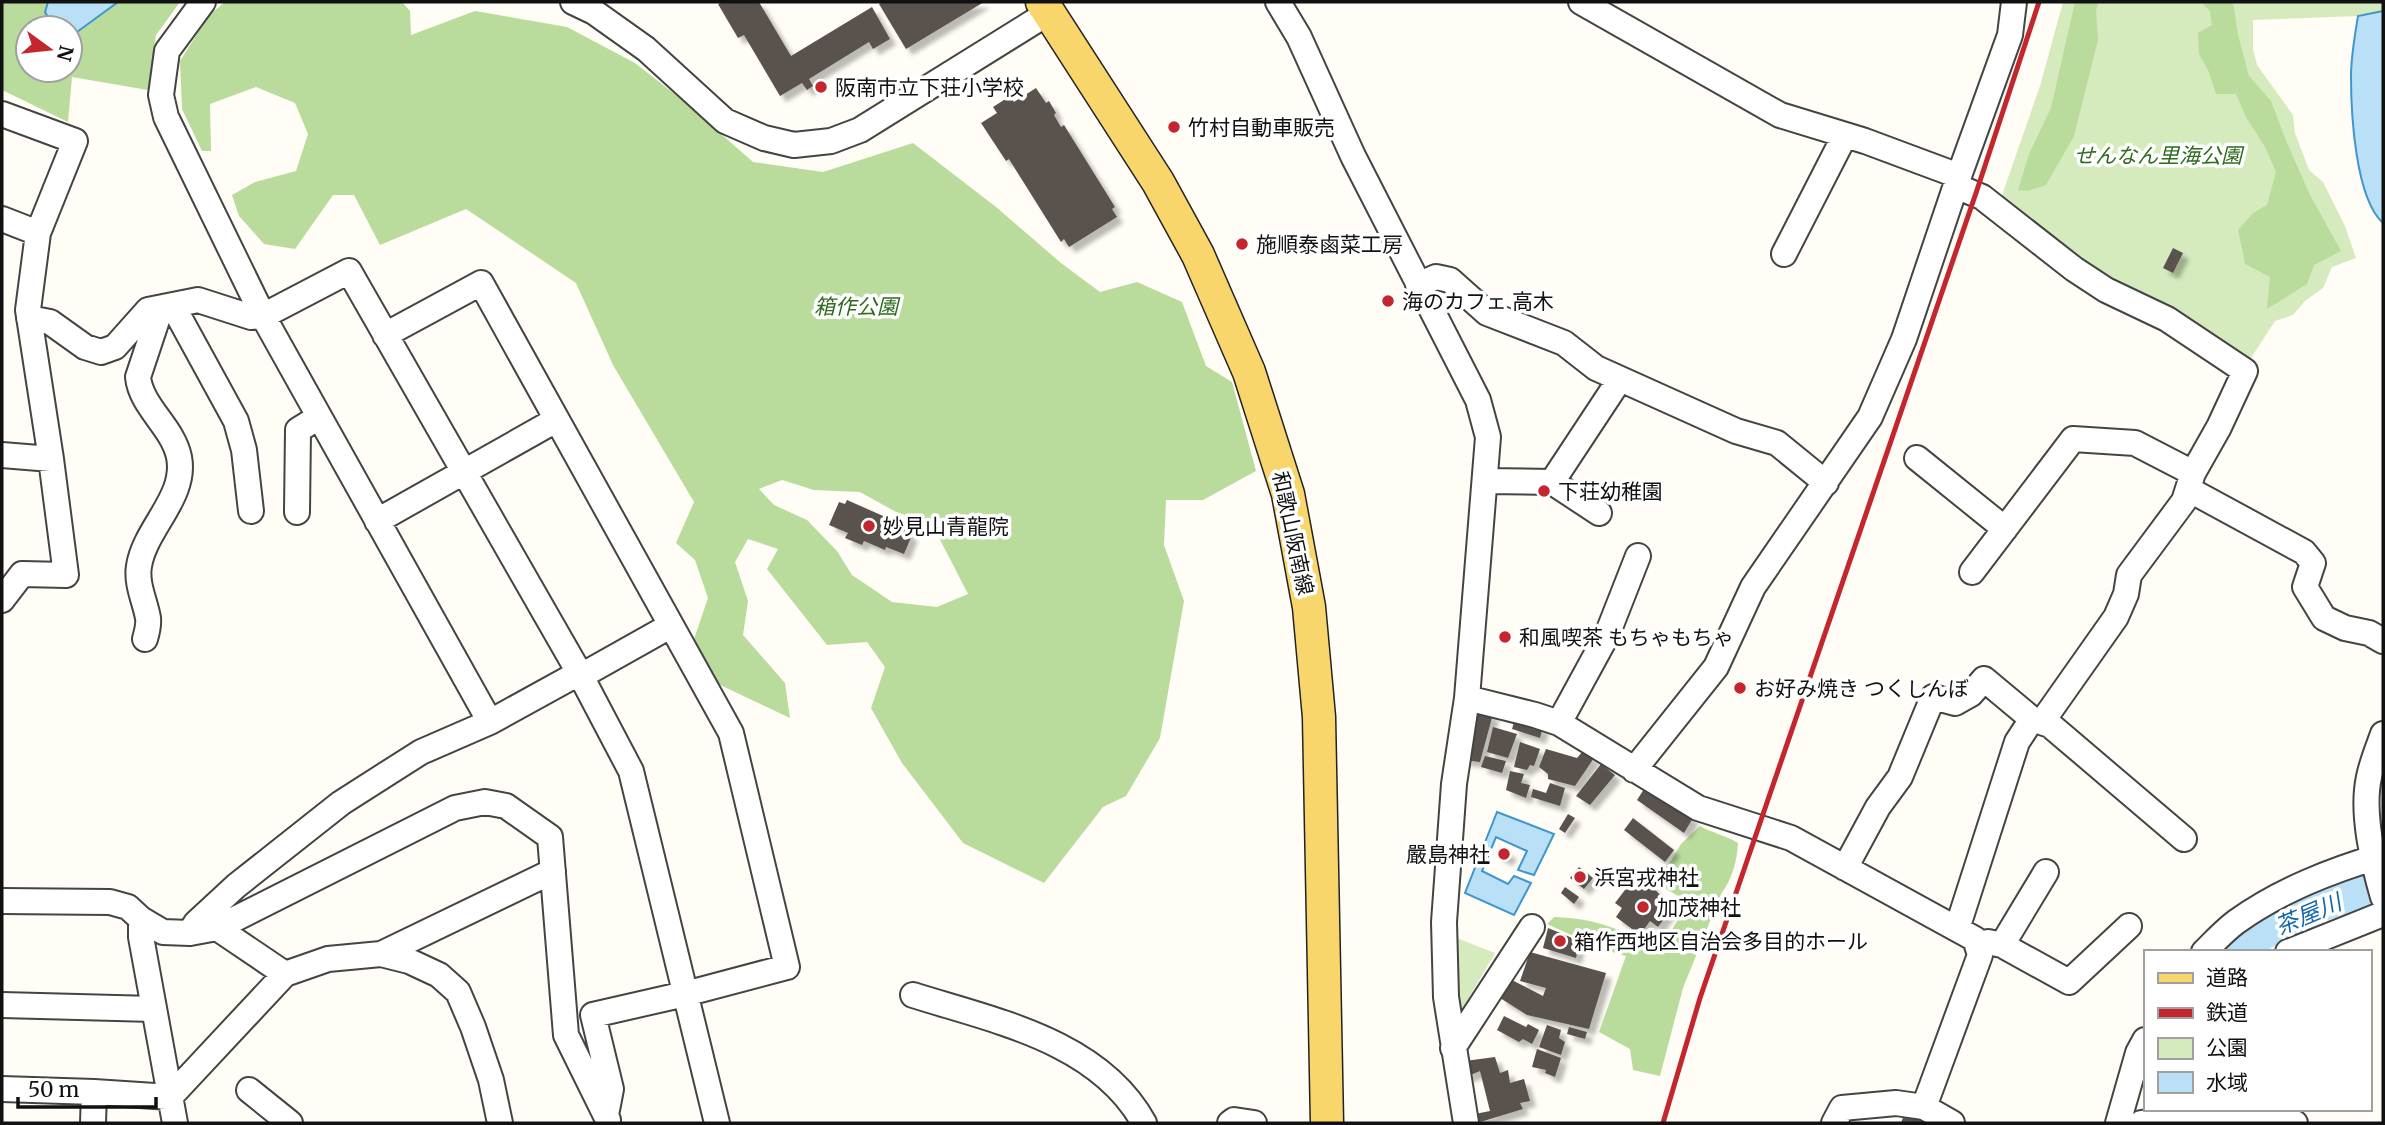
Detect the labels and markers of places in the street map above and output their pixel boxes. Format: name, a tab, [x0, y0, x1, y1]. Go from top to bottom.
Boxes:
place label: 阪南市立下荘小学校	[835, 74, 1024, 101]
marker: 阪南市立下荘小学校	[813, 79, 829, 95]
place label: 竹村自動車販売	[1188, 114, 1335, 141]
marker: 竹村自動車販売	[1166, 119, 1182, 135]
place label: 施順泰鹵菜工房	[1256, 231, 1403, 258]
marker: 施順泰鹵菜工房	[1234, 236, 1250, 252]
place label: 海のカフェ 高木	[1402, 288, 1554, 315]
marker: 海のカフェ 高木	[1380, 293, 1396, 309]
place label: 下荘幼稚園	[1558, 478, 1663, 505]
marker: 下荘幼稚園	[1536, 483, 1552, 499]
place label: 妙見山青龍院	[883, 513, 1009, 540]
marker: 妙見山青龍院	[861, 518, 877, 534]
place label: 和風喫茶 もちゃもちゃ	[1519, 624, 1734, 651]
marker: 和風喫茶 もちゃもちゃ	[1497, 629, 1513, 645]
place label: お好み焼き つくしんぼ	[1754, 675, 1969, 702]
marker: お好み焼き つくしんぼ	[1732, 680, 1748, 696]
place label: 嚴島神社	[1406, 841, 1490, 868]
marker: 嚴島神社	[1496, 846, 1512, 862]
place label: 浜宮戎神社	[1594, 864, 1699, 891]
marker: 浜宮戎神社	[1572, 869, 1588, 885]
place label: 加茂神社	[1657, 894, 1741, 921]
marker: 加茂神社	[1635, 899, 1651, 915]
place label: 箱作西地区自治会多目的ホール	[1574, 928, 1868, 955]
marker: 箱作西地区自治会多目的ホール	[1552, 933, 1568, 949]

